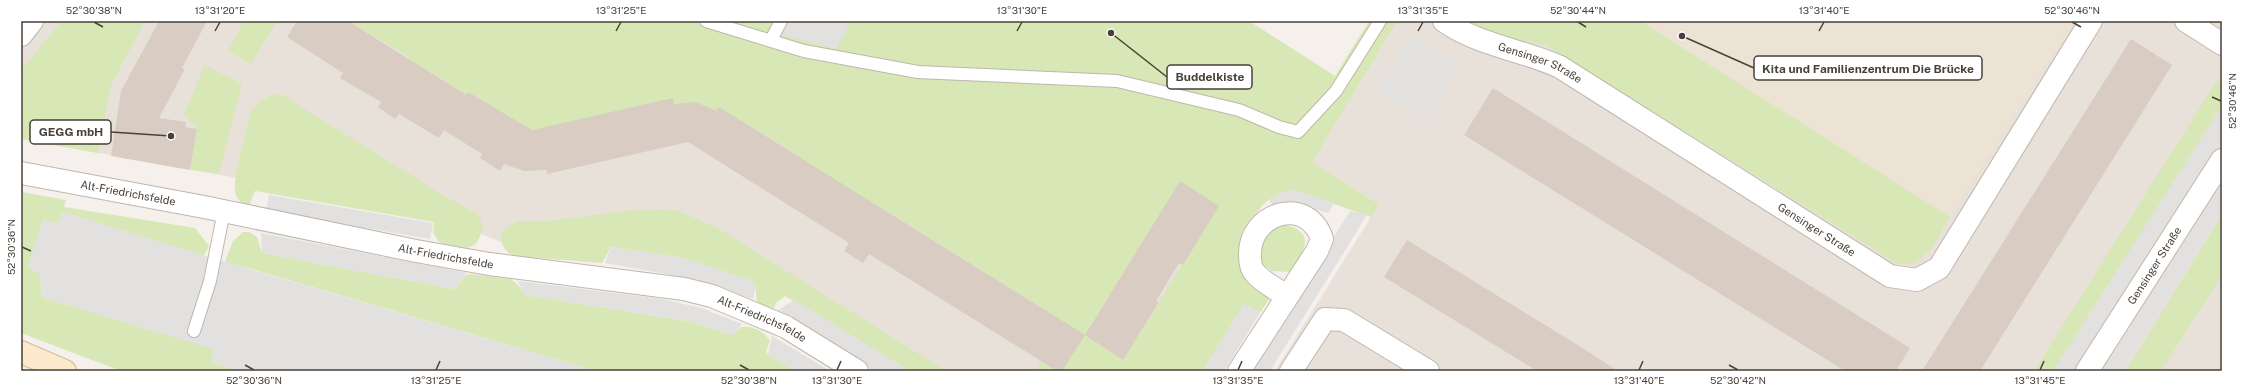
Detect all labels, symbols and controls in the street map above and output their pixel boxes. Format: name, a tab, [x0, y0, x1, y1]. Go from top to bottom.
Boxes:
text: 52°30'38"N	[66, 4, 122, 16]
text: 13°31'20"E	[195, 4, 245, 16]
text: 13°31'25"E	[596, 4, 646, 16]
text: 13°31'30"E	[997, 4, 1047, 16]
text: 13°31'35"E	[1397, 4, 1449, 16]
text: 52°30'44"N	[1550, 4, 1606, 16]
text: 13°31'40"E	[1799, 4, 1849, 16]
text: 52°30'46"N	[2044, 4, 2100, 16]
street label: Gensinger Straße	[1497, 40, 1584, 85]
callout: Kita und Familienzentrum Die Brücke	[1754, 56, 1982, 80]
text: Kita und Familienzentrum Die Brücke	[1762, 62, 1974, 76]
callout: Buddelkiste	[1167, 65, 1252, 89]
text: Buddelkiste	[1176, 70, 1245, 84]
text: 52°30'46"N	[2226, 73, 2238, 129]
callout: GEGG mbH	[30, 120, 111, 144]
text: GEGG mbH	[39, 125, 103, 139]
street label: Alt-Friedrichsfelde	[80, 178, 177, 208]
street label: Gensinger Straße	[1776, 201, 1858, 259]
text: 52°30'36"N	[5, 219, 17, 275]
street label: Gensinger Straße	[2125, 225, 2184, 307]
street label: Alt-Friedrichsfelde	[397, 241, 494, 271]
street label: Alt-Friedrichsfelde	[716, 293, 809, 344]
text: 52°30'36"N	[226, 374, 282, 386]
text: 13°31'25"E	[411, 374, 461, 386]
text: 52°30'38"N	[721, 374, 777, 386]
text: 13°31'30"E	[812, 374, 862, 386]
text: 13°31'35"E	[1212, 374, 1264, 386]
text: 13°31'40"E	[1614, 374, 1664, 386]
text: 52°30'42"N	[1710, 374, 1766, 386]
text: 13°31'45"E	[2015, 374, 2065, 386]

